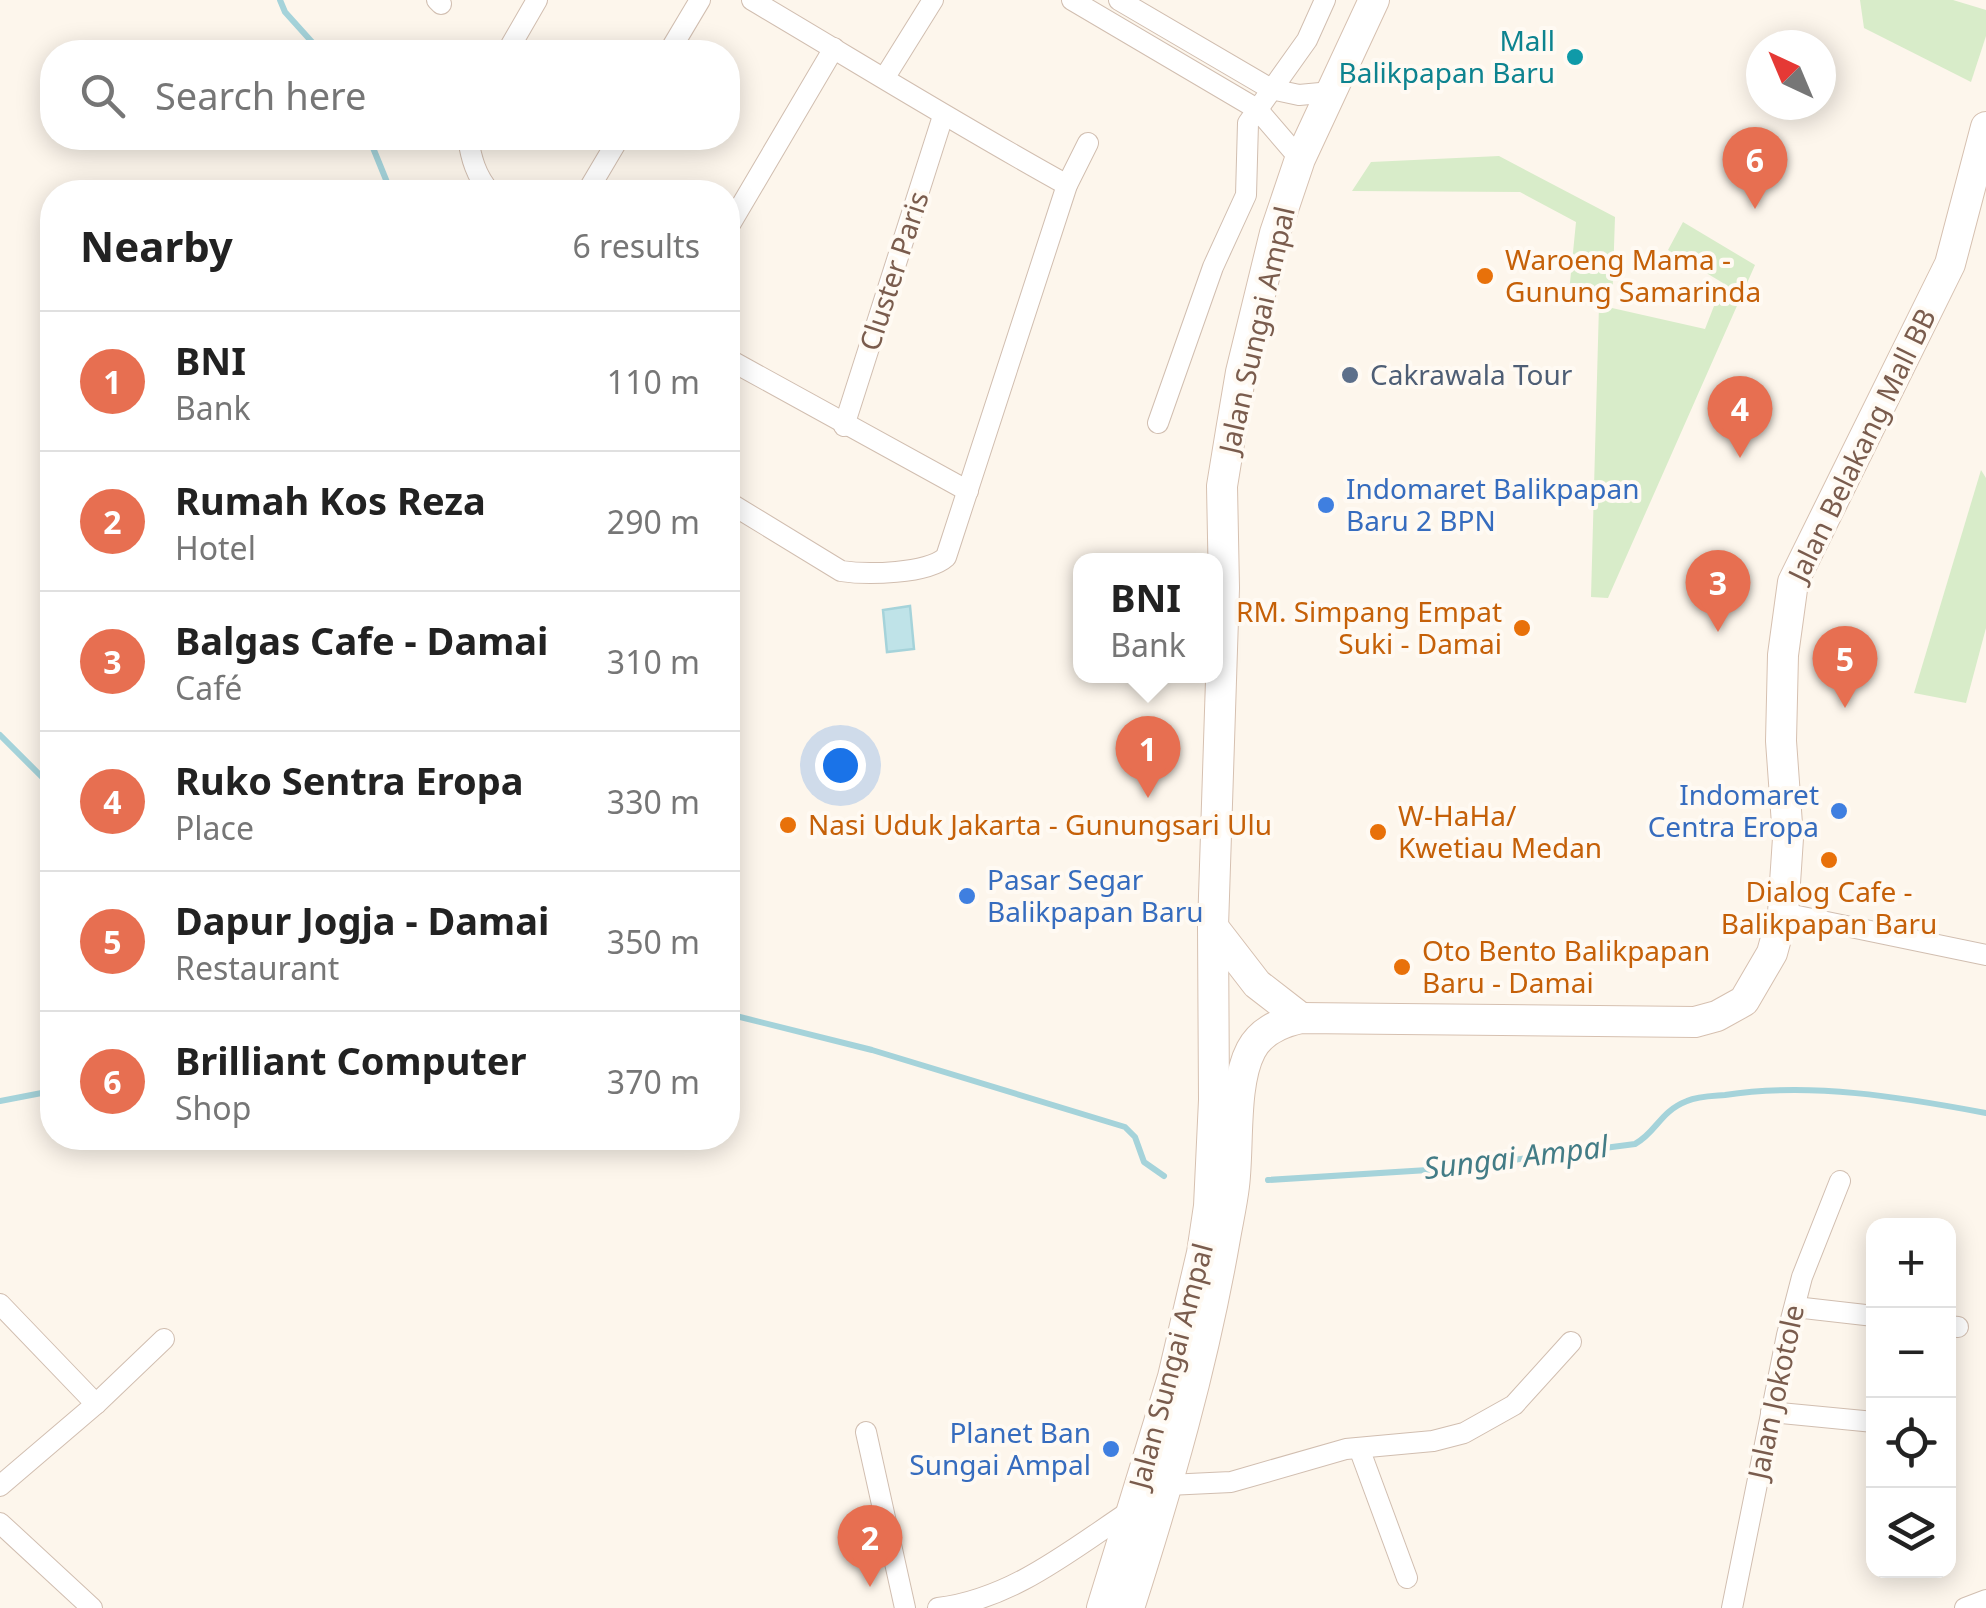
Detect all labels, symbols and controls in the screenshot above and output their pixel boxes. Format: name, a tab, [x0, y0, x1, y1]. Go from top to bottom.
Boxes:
place label: Mall Balikpapan Baru	[1338, 21, 1555, 91]
north arrow	[1746, 30, 1836, 120]
search box	[40, 40, 740, 150]
marker: Mall Balikpapan Baru	[1564, 46, 1586, 68]
icon: search	[75, 68, 130, 123]
text: Search here	[155, 69, 366, 121]
pin: 6	[1722, 126, 1788, 209]
street label: Cluster Paris	[849, 186, 937, 355]
street label: Jalan Sungai Ampal	[1208, 202, 1303, 460]
text: Nearby	[80, 217, 233, 274]
text: 6 results	[573, 224, 700, 267]
place label: Waroeng Mama - Gunung Samarinda	[1505, 240, 1761, 310]
marker: Waroeng Mama - Gunung Samarinda	[1474, 265, 1496, 287]
street label: Jalan Belakang Mall BB	[1777, 302, 1944, 590]
text: BNI	[175, 334, 246, 386]
place label: Cakrawala Tour	[1370, 355, 1573, 393]
text: 1	[103, 360, 122, 403]
text: 110 m	[607, 360, 700, 403]
marker: Cakrawala Tour	[1339, 364, 1361, 386]
pin: 4	[1708, 376, 1772, 458]
text: Bank	[175, 386, 251, 429]
place label: Indomaret Balikpapan Baru 2 BPN	[1346, 469, 1640, 539]
text: Rumah Kos Reza	[175, 474, 486, 526]
marker: Indomaret Balikpapan Baru 2 BPN	[1315, 494, 1337, 516]
text: 2	[103, 500, 122, 543]
text: 290 m	[607, 500, 700, 543]
text: Hotel	[175, 526, 256, 569]
pin: 3	[1686, 550, 1750, 632]
popup	[1073, 553, 1223, 683]
text: BNI	[1110, 571, 1181, 623]
place label: RM. Simpang Empat Suki - Damai	[1236, 592, 1502, 662]
text: Balgas Cafe - Damai	[175, 614, 548, 666]
marker: RM. Simpang Empat Suki - Damai	[1511, 617, 1533, 639]
text: Bank	[1110, 623, 1186, 666]
pin: 5	[1812, 626, 1878, 708]
text: 3	[103, 640, 122, 683]
text: 310 m	[607, 640, 700, 683]
text: Café	[175, 666, 242, 709]
pin: 1	[1116, 716, 1180, 798]
your location	[815, 740, 866, 791]
text: Ruko Sentra Eropa	[175, 754, 524, 806]
place label: Indomaret Centra Eropa	[1648, 775, 1819, 845]
text: 4	[103, 780, 122, 823]
text: 330 m	[607, 780, 700, 823]
place label: W-HaHa/ Kwetiau Medan	[1398, 796, 1602, 866]
marker: Indomaret Centra Eropa	[1828, 800, 1850, 822]
place label: Nasi Uduk Jakarta - Gunungsari Ulu	[808, 805, 1272, 843]
text: Place	[175, 806, 254, 849]
marker: Nasi Uduk Jakarta - Gunungsari Ulu	[777, 814, 799, 836]
marker: W-HaHa/ Kwetiau Medan	[1367, 821, 1389, 843]
marker: Dialog Cafe - Balikpapan Baru	[1818, 849, 1840, 871]
place label: Pasar Segar Balikpapan Baru	[987, 860, 1204, 930]
place label: Dialog Cafe - Balikpapan Baru	[1721, 872, 1937, 942]
marker: Pasar Segar Balikpapan Baru	[956, 885, 978, 907]
text: Dapur Jogja - Damai	[175, 894, 549, 946]
text: 5	[103, 920, 122, 963]
text: 350 m	[607, 920, 700, 963]
place label: Oto Bento Balikpapan Baru - Damai	[1422, 931, 1710, 1001]
text: Restaurant	[175, 946, 339, 989]
marker: Oto Bento Balikpapan Baru - Damai	[1391, 956, 1413, 978]
text: Brilliant Computer	[175, 1034, 527, 1086]
text: 6	[103, 1060, 122, 1103]
text: 370 m	[607, 1060, 700, 1103]
text: Shop	[175, 1086, 251, 1129]
water label: Sungai Ampal	[1421, 1125, 1611, 1188]
map controls	[1866, 1218, 1956, 1578]
button: +	[1866, 1218, 1956, 1308]
street label: Jalan Sungai Ampal	[1118, 1239, 1221, 1496]
street label: Jalan Jokotole	[1737, 1301, 1812, 1485]
button: −	[1866, 1308, 1956, 1398]
button: locate	[1866, 1398, 1956, 1488]
place label: Planet Ban Sungai Ampal	[909, 1413, 1091, 1483]
marker: Planet Ban Sungai Ampal	[1100, 1438, 1122, 1460]
button: layers	[1866, 1488, 1956, 1578]
pin: 2	[838, 1504, 902, 1587]

